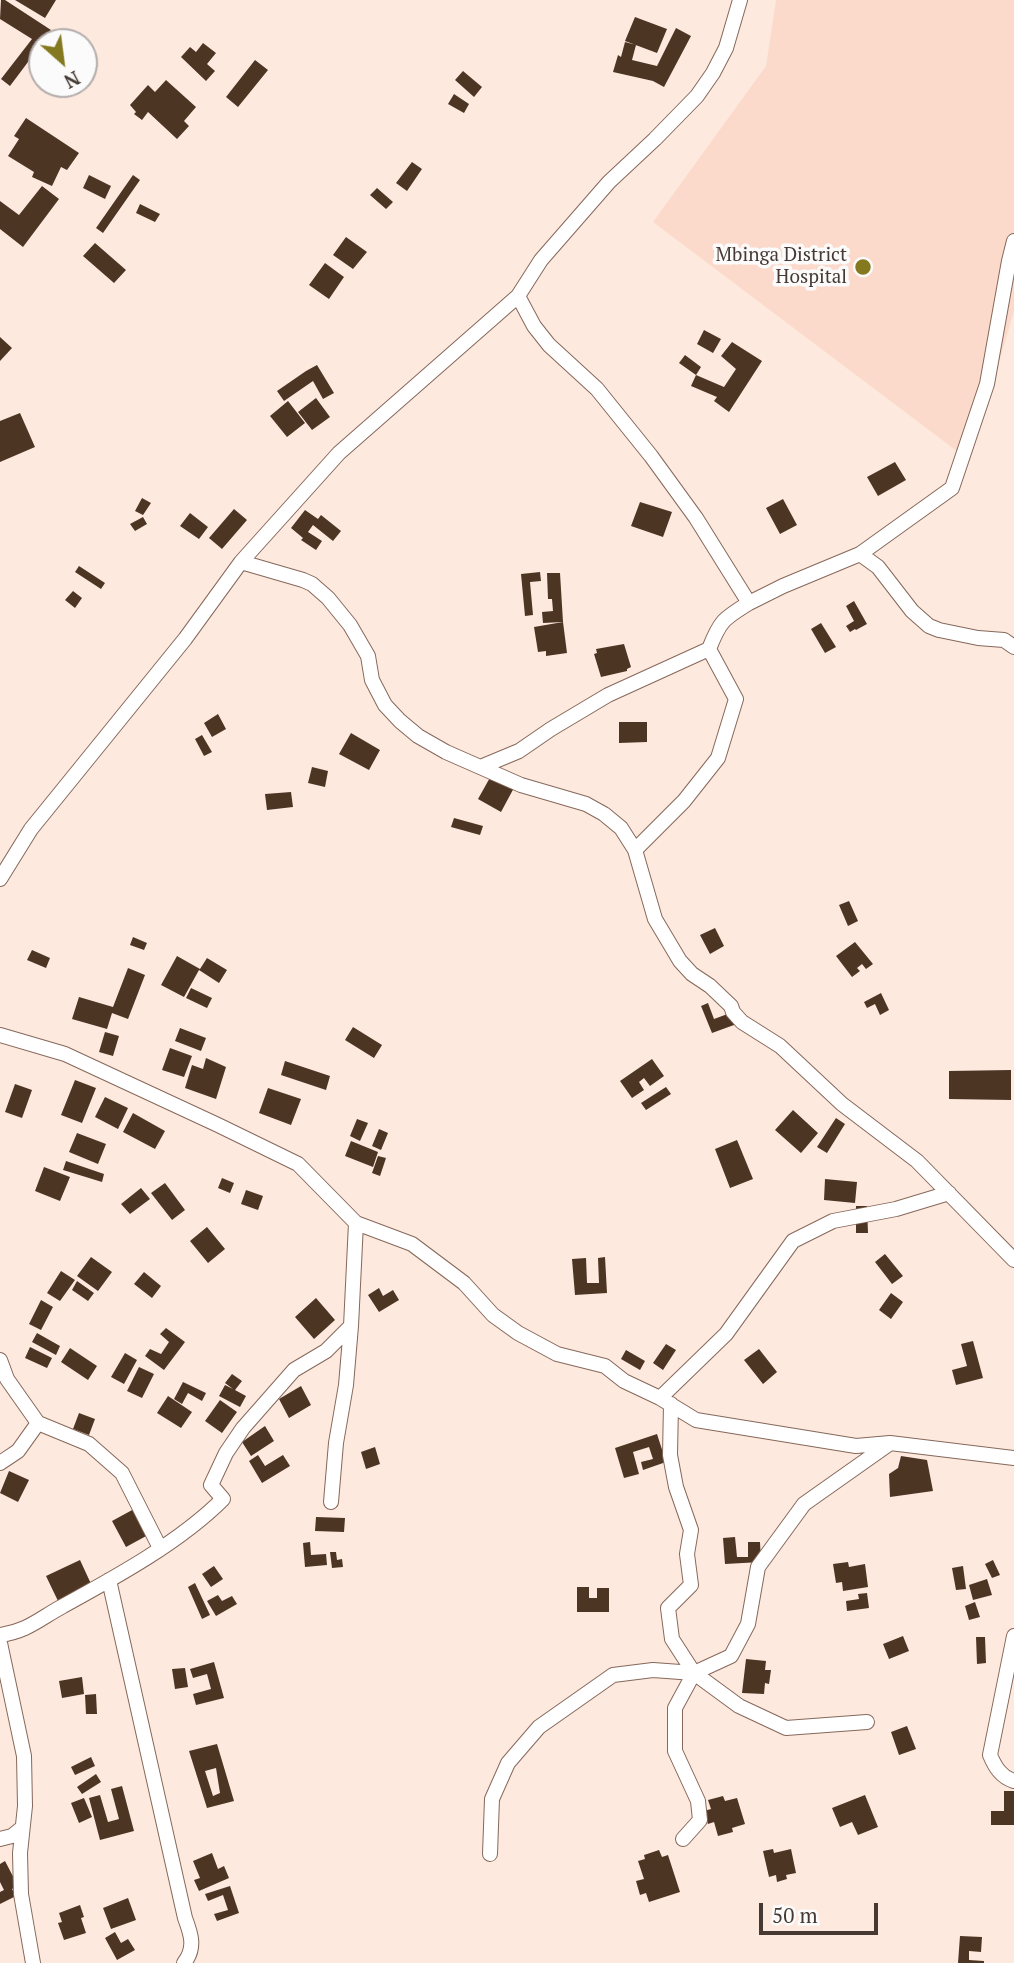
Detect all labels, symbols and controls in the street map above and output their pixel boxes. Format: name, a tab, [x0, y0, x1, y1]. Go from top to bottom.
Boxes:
north arrow	[28, 28, 98, 98]
text: N	[60, 66, 84, 95]
place label: Mbinga District Hospital	[716, 245, 847, 289]
marker: Mbinga District Hospital	[853, 257, 873, 277]
scale bar	[762, 1890, 881, 1934]
text: 50 m	[772, 1901, 818, 1929]

